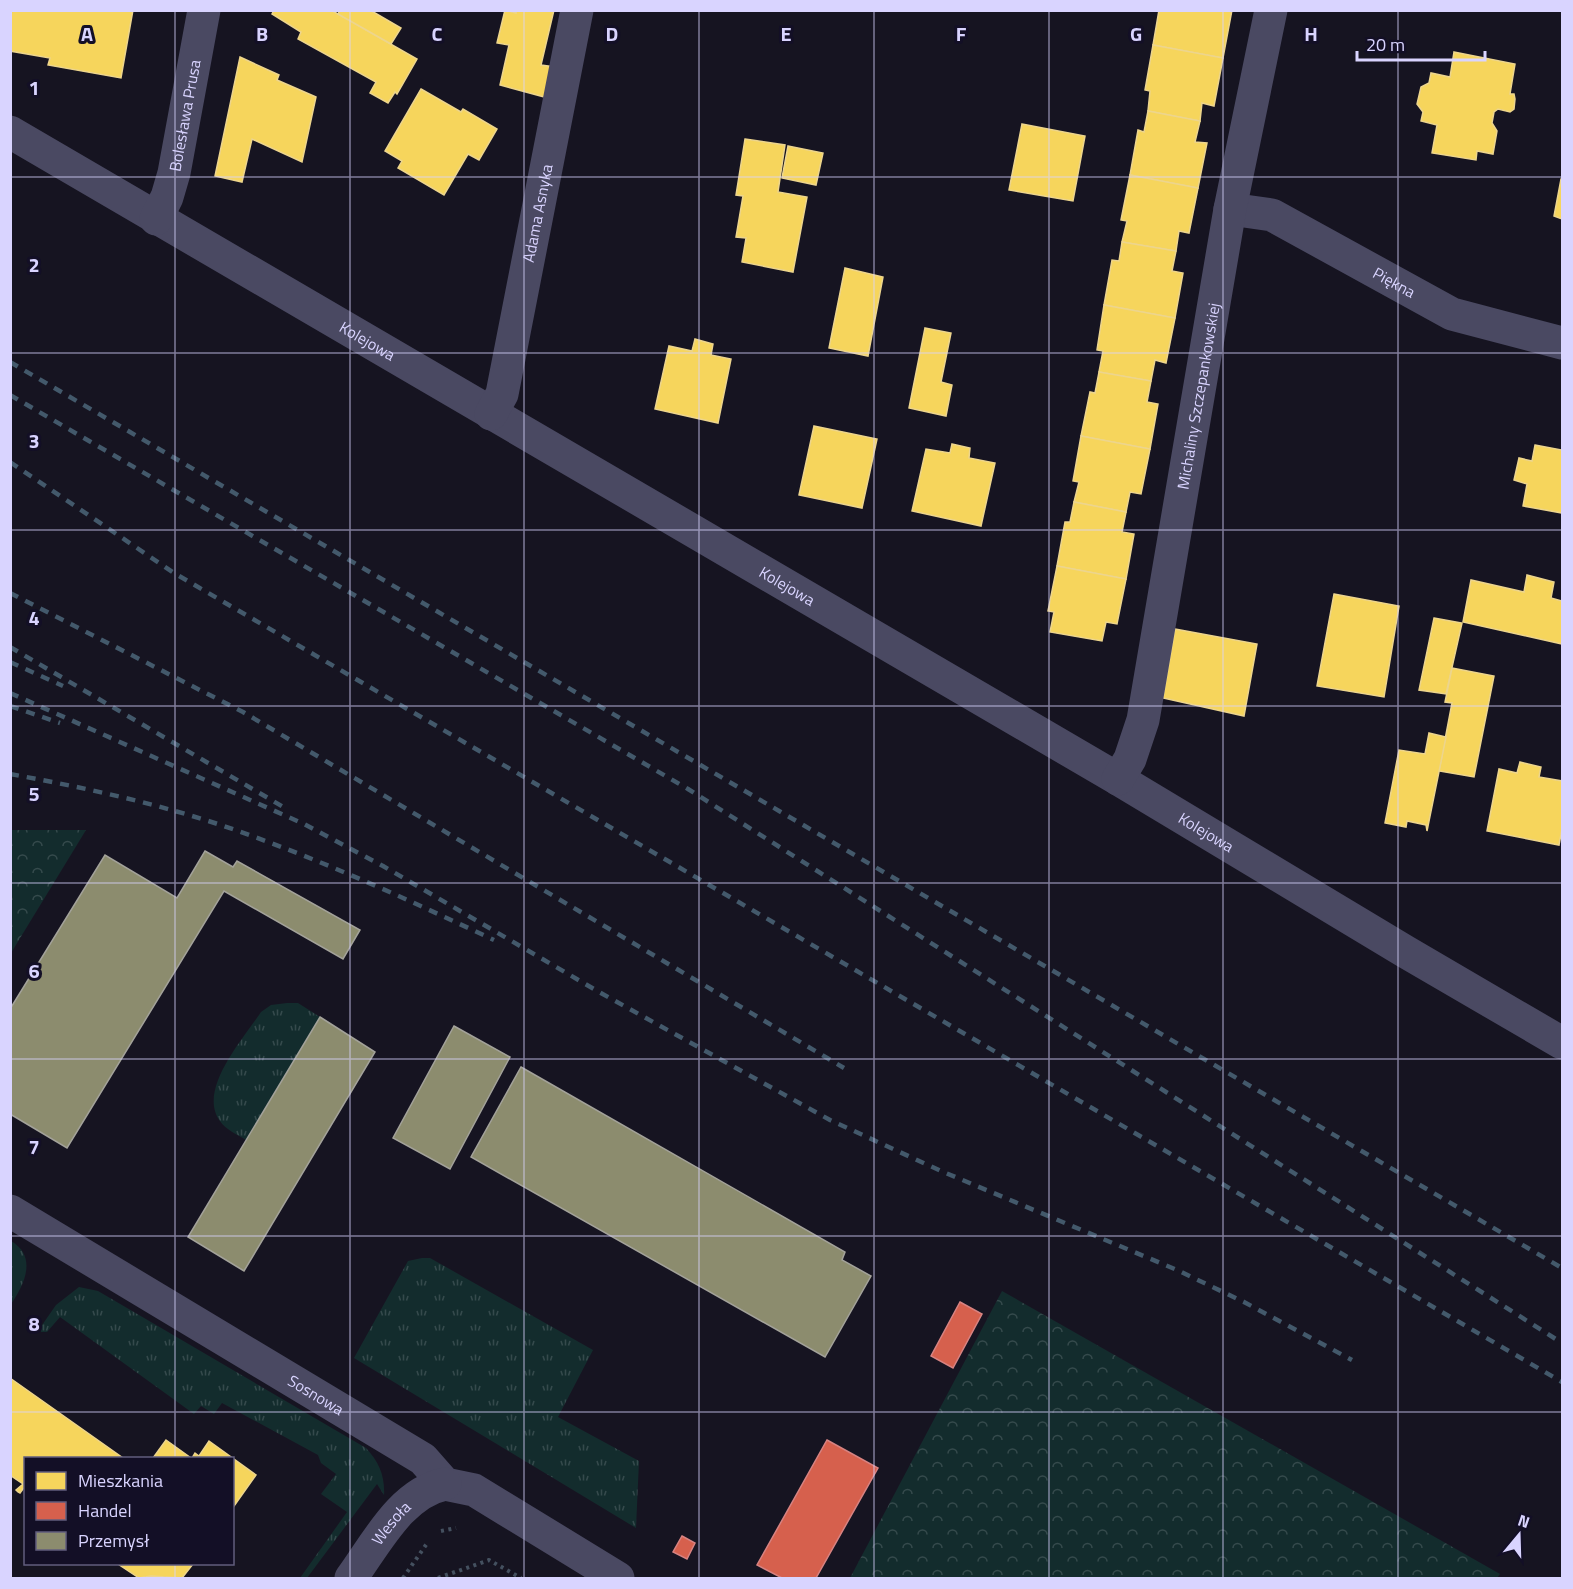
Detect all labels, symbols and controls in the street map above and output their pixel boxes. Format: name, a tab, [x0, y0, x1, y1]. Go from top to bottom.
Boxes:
text: A	[81, 18, 93, 49]
text: B	[256, 18, 268, 49]
text: C	[432, 18, 443, 49]
text: D	[606, 18, 618, 49]
text: E	[780, 18, 792, 49]
text: F	[956, 18, 967, 49]
text: G	[1130, 18, 1142, 49]
text: H	[1304, 18, 1318, 49]
scale bar	[1357, 24, 1484, 62]
text: 20 m	[1366, 31, 1405, 58]
street label: Bolesława Prusa	[163, 58, 207, 173]
text: 1	[28, 72, 40, 103]
street label: Adama Asnyka	[516, 162, 559, 265]
text: 2	[28, 249, 40, 280]
street label: Piękna	[1369, 261, 1420, 304]
street label: Michaliny Szczepankowskiej	[1170, 301, 1226, 491]
street label: Kolejowa	[335, 315, 400, 367]
text: 3	[28, 425, 40, 456]
street label: Kolejowa	[755, 560, 820, 612]
text: 4	[28, 602, 40, 633]
text: 5	[28, 778, 40, 809]
street label: Kolejowa	[1174, 806, 1239, 858]
text: 6	[28, 955, 40, 986]
text: 7	[28, 1131, 40, 1162]
text: 8	[28, 1308, 40, 1339]
street label: Sosnowa	[283, 1369, 349, 1421]
legend	[24, 1457, 234, 1565]
text: Mieszkania	[78, 1467, 163, 1494]
street label: Wesoła	[365, 1495, 416, 1550]
text: Handel	[78, 1497, 132, 1524]
north arrow	[1489, 1505, 1549, 1565]
text: N	[1515, 1508, 1533, 1534]
text: Przemysł	[78, 1527, 150, 1554]

